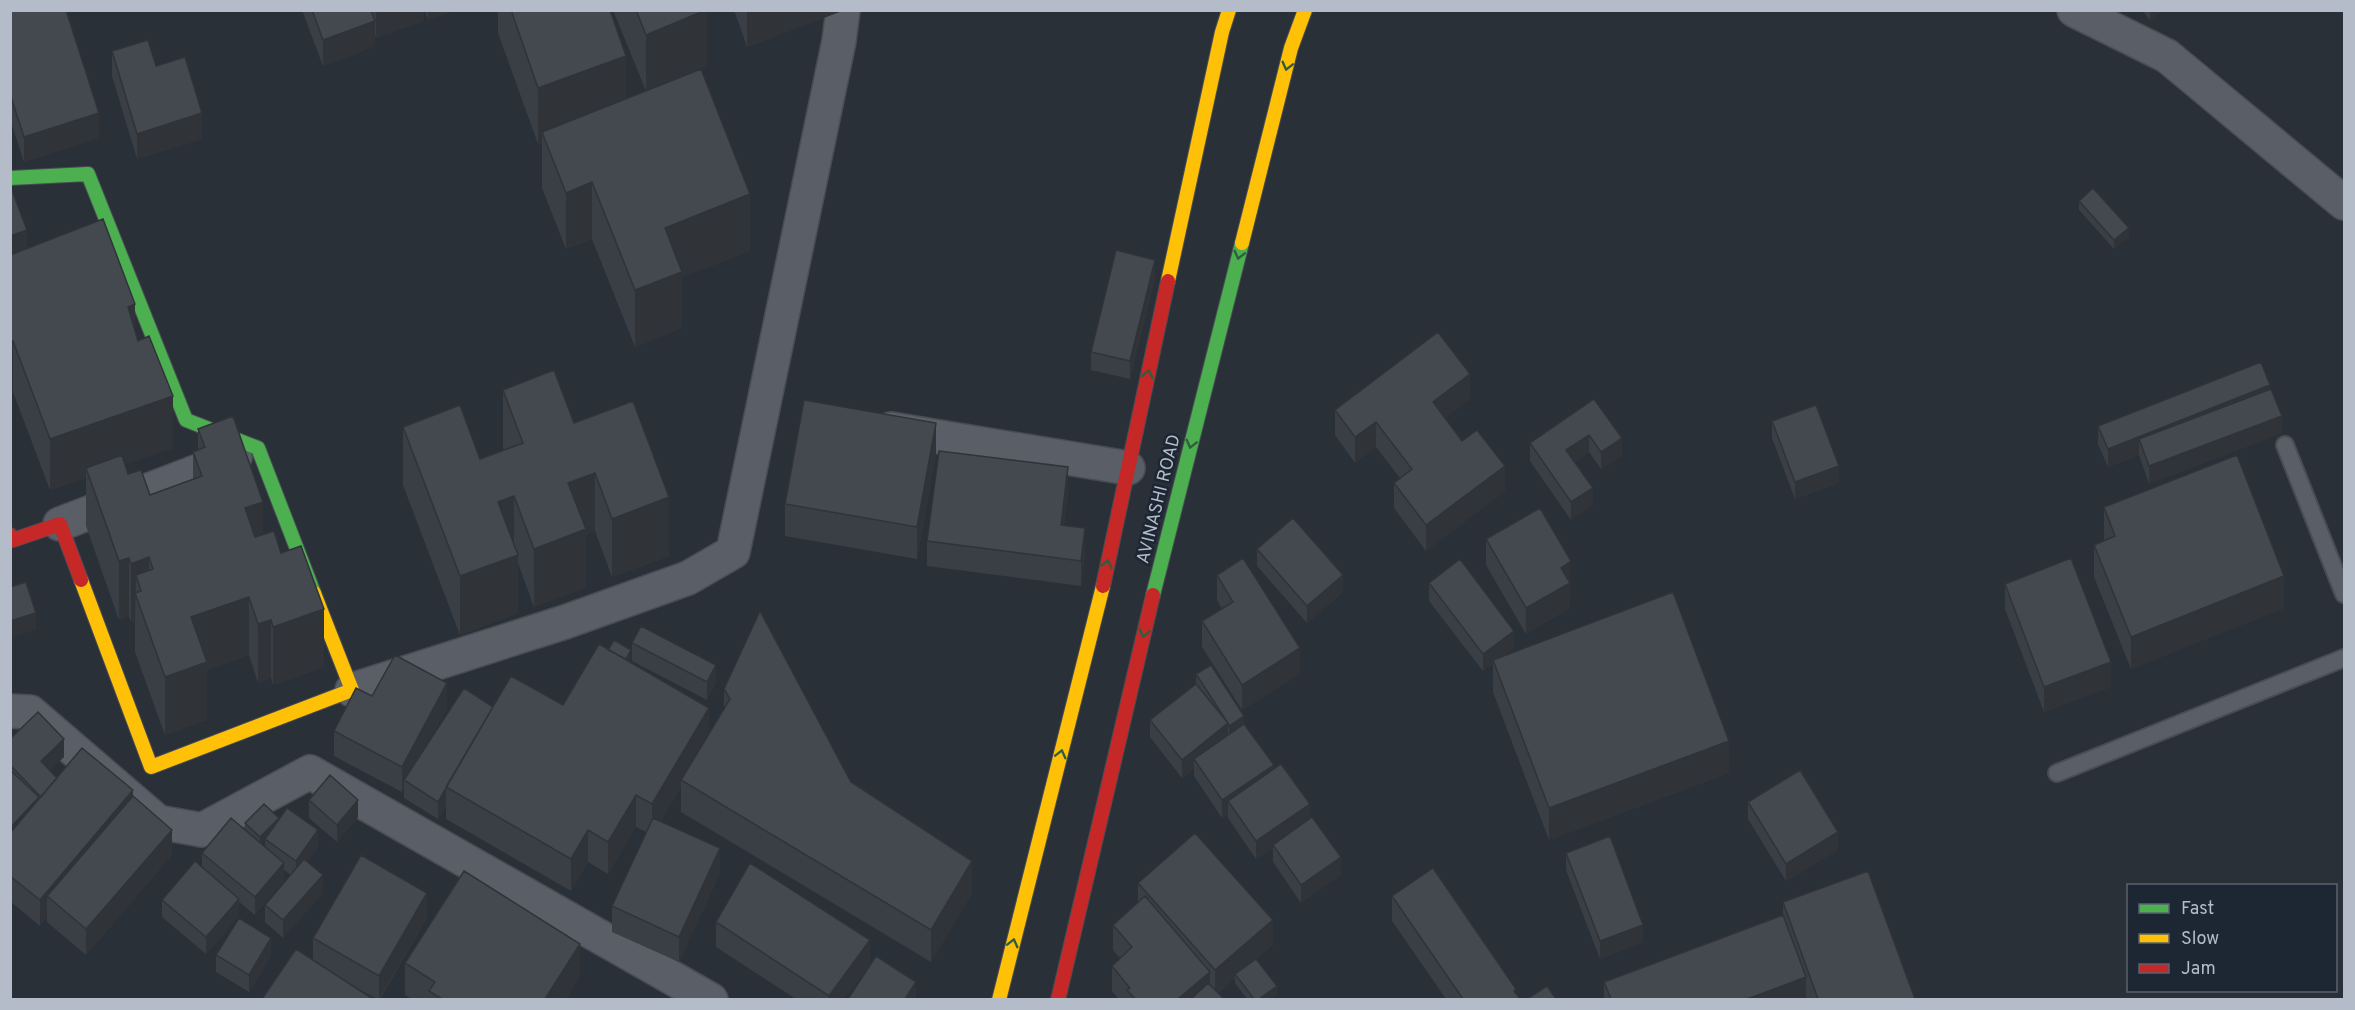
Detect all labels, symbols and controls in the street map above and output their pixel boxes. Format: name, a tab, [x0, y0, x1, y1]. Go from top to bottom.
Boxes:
one-way arrow	[1281, 61, 1294, 71]
one-way arrow	[1233, 250, 1246, 260]
one-way arrow	[1141, 369, 1154, 379]
street label: AVINASHI ROAD	[1132, 432, 1187, 567]
one-way arrow	[1185, 439, 1198, 449]
one-way arrow	[1100, 559, 1113, 569]
one-way arrow	[1138, 628, 1151, 638]
one-way arrow	[1053, 749, 1066, 759]
legend	[2127, 884, 2337, 992]
text: Fast	[2181, 898, 2214, 921]
text: Slow	[2181, 928, 2219, 951]
one-way arrow	[1006, 938, 1019, 948]
text: Jam	[2181, 958, 2216, 981]

